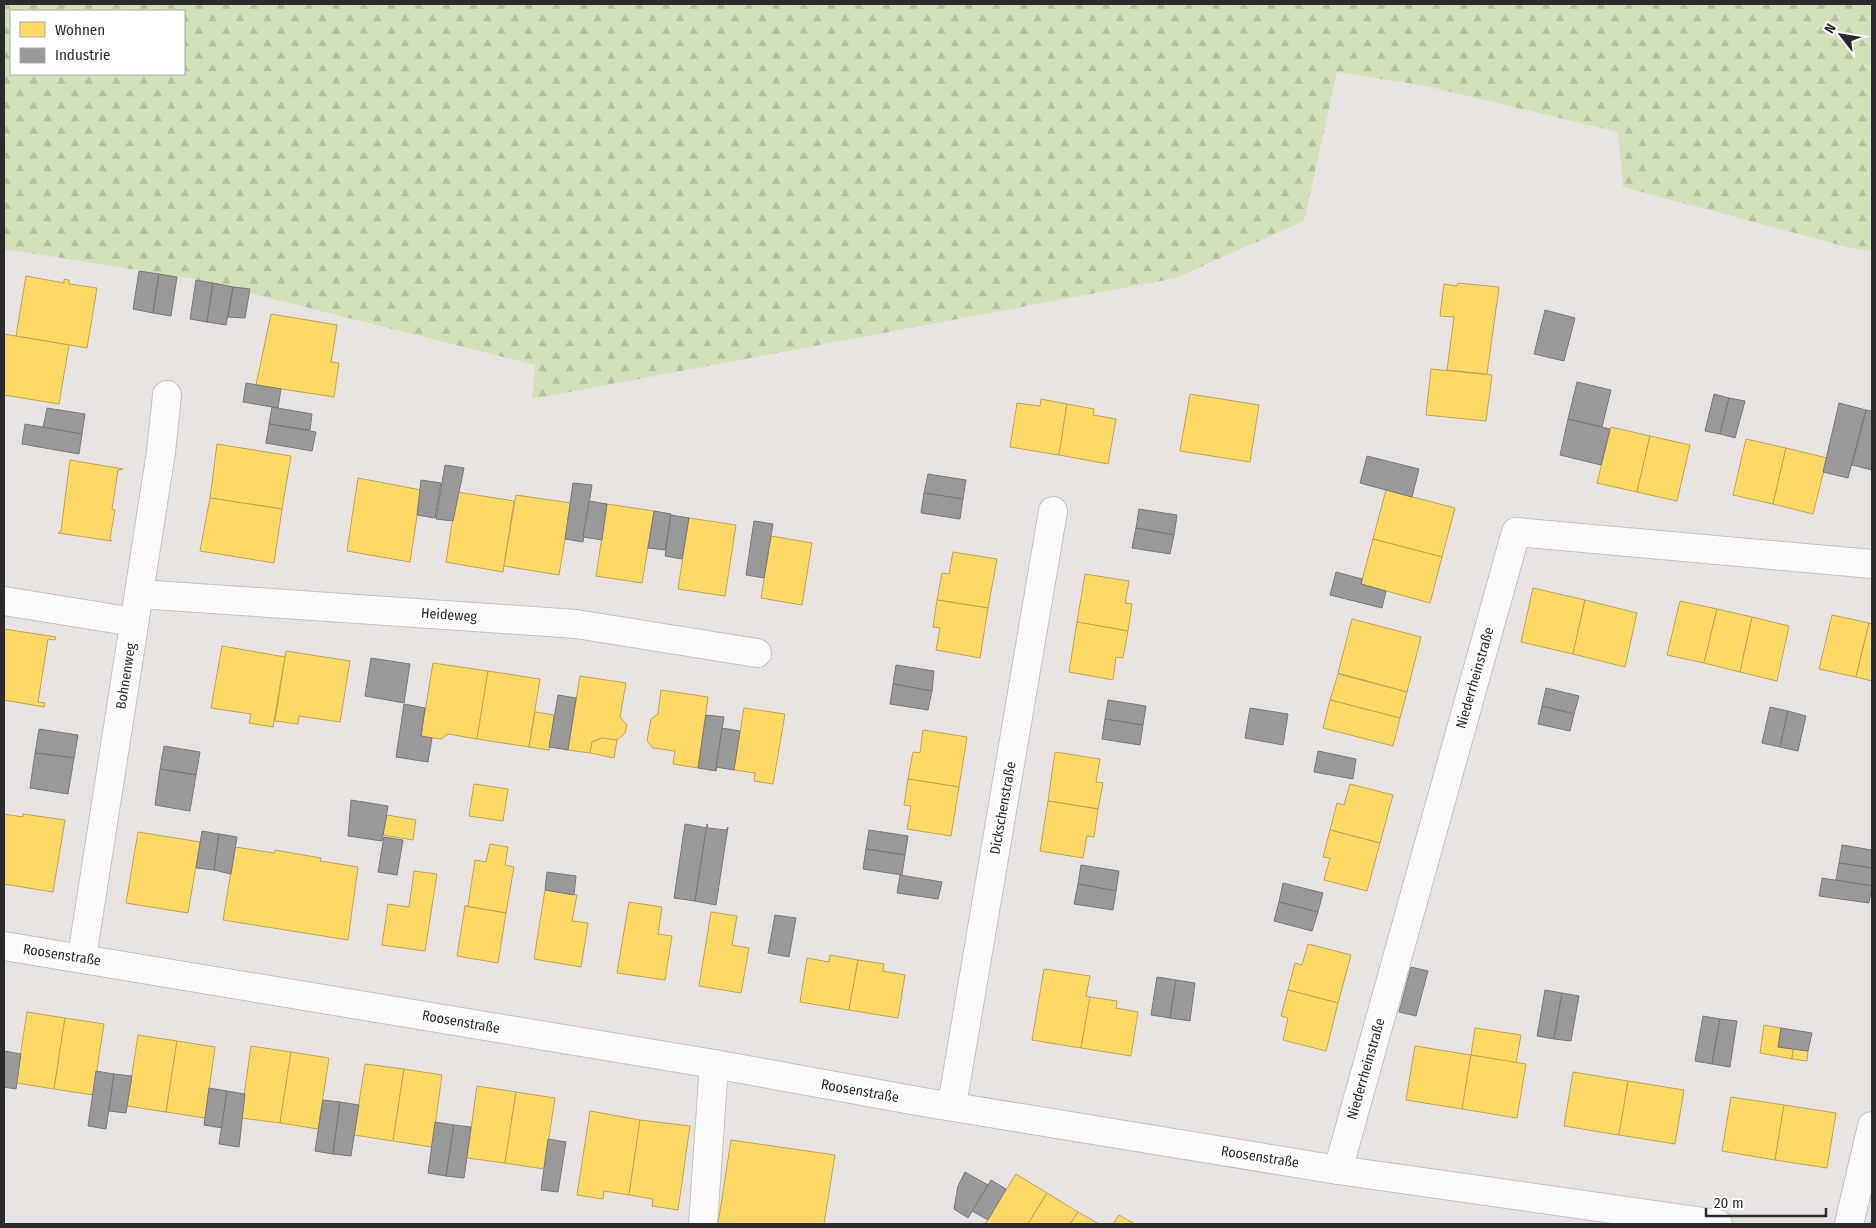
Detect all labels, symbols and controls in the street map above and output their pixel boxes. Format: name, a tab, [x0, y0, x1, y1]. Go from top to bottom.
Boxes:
legend	[10, 10, 185, 75]
north arrow	[1816, 10, 1866, 60]
text: Wohnen	[55, 21, 105, 39]
text: N	[1821, 21, 1840, 37]
text: Industrie	[55, 46, 110, 64]
street label: Heideweg	[420, 605, 478, 625]
street label: Niederrheinstraße	[1452, 625, 1498, 731]
street label: Bohnenweg	[112, 641, 140, 710]
street label: Dickschenstraße	[986, 760, 1020, 856]
street label: Roosenstraße	[22, 940, 102, 970]
street label: Roosenstraße	[421, 1007, 501, 1037]
street label: Niederrheinstraße	[1343, 1016, 1389, 1122]
street label: Roosenstraße	[820, 1076, 900, 1106]
street label: Roosenstraße	[1220, 1142, 1300, 1172]
scale bar	[1706, 1186, 1826, 1218]
text: 20 m	[1714, 1194, 1744, 1212]

